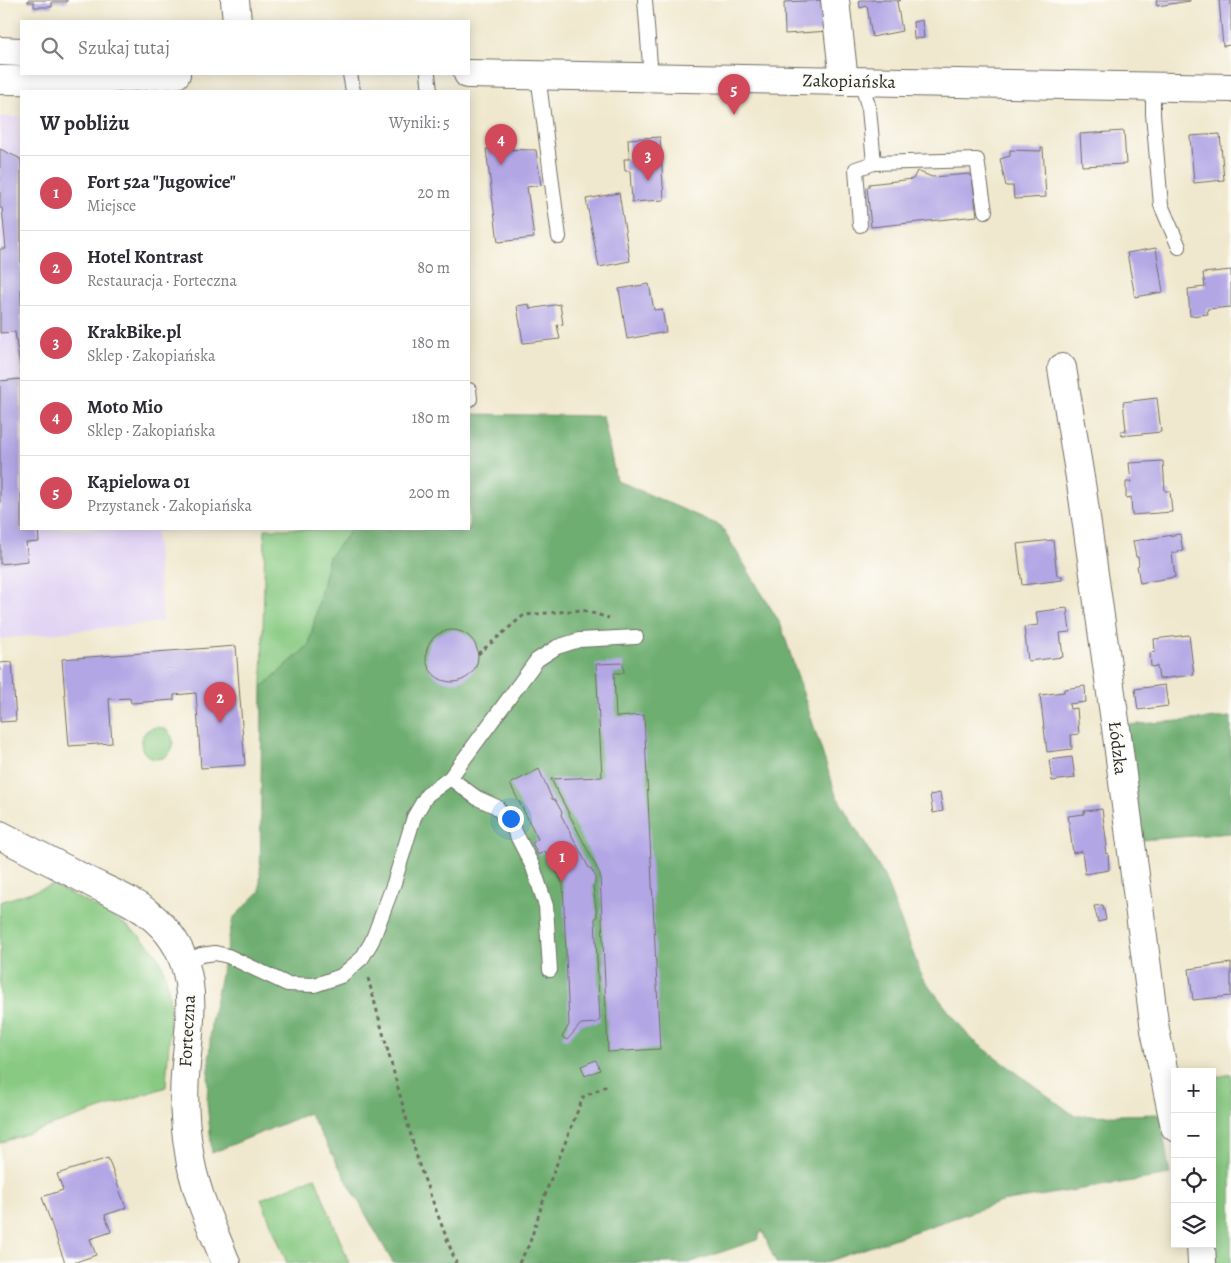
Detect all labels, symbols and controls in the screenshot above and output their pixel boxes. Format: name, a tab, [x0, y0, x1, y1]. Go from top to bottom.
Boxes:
search box	[20, 20, 470, 75]
icon: search	[38, 34, 66, 62]
text: Szukaj tutaj	[78, 35, 170, 61]
street label: Zakopiańska	[802, 68, 897, 94]
pin: 5	[718, 74, 750, 115]
text: W pobliżu	[40, 109, 129, 137]
text: Wyniki: 5	[389, 112, 450, 134]
pin: 4	[485, 124, 517, 165]
pin: 3	[632, 140, 664, 181]
text: Fort 52a "Jugowice"	[87, 169, 236, 195]
text: 1	[53, 182, 59, 204]
text: 20 m	[417, 182, 450, 204]
text: Miejsce	[87, 195, 136, 217]
text: Hotel Kontrast	[87, 244, 203, 270]
text: 2	[52, 257, 60, 279]
text: 80 m	[417, 257, 450, 279]
text: Restauracja · Forteczna	[87, 270, 237, 292]
text: KrakBike.pl	[87, 319, 181, 345]
text: 3	[53, 332, 59, 354]
text: 180 m	[412, 332, 450, 354]
text: Sklep · Zakopiańska	[87, 345, 215, 367]
text: Moto Mio	[87, 394, 163, 420]
text: 4	[52, 407, 60, 429]
text: 180 m	[412, 407, 450, 429]
text: Sklep · Zakopiańska	[87, 420, 215, 442]
text: Kąpielowa 01	[87, 469, 190, 495]
text: 5	[53, 482, 59, 504]
text: 200 m	[409, 482, 450, 504]
text: Przystanek · Zakopiańska	[87, 495, 252, 517]
pin: 2	[204, 682, 236, 723]
street label: Łódzka	[1103, 720, 1133, 777]
your location	[498, 806, 524, 832]
pin: 1	[546, 841, 578, 882]
street label: Forteczna	[173, 994, 201, 1068]
map controls	[1171, 1068, 1216, 1248]
button: +	[1171, 1068, 1216, 1113]
button: −	[1171, 1113, 1216, 1158]
button: locate	[1171, 1158, 1216, 1203]
button: layers	[1171, 1203, 1216, 1248]

